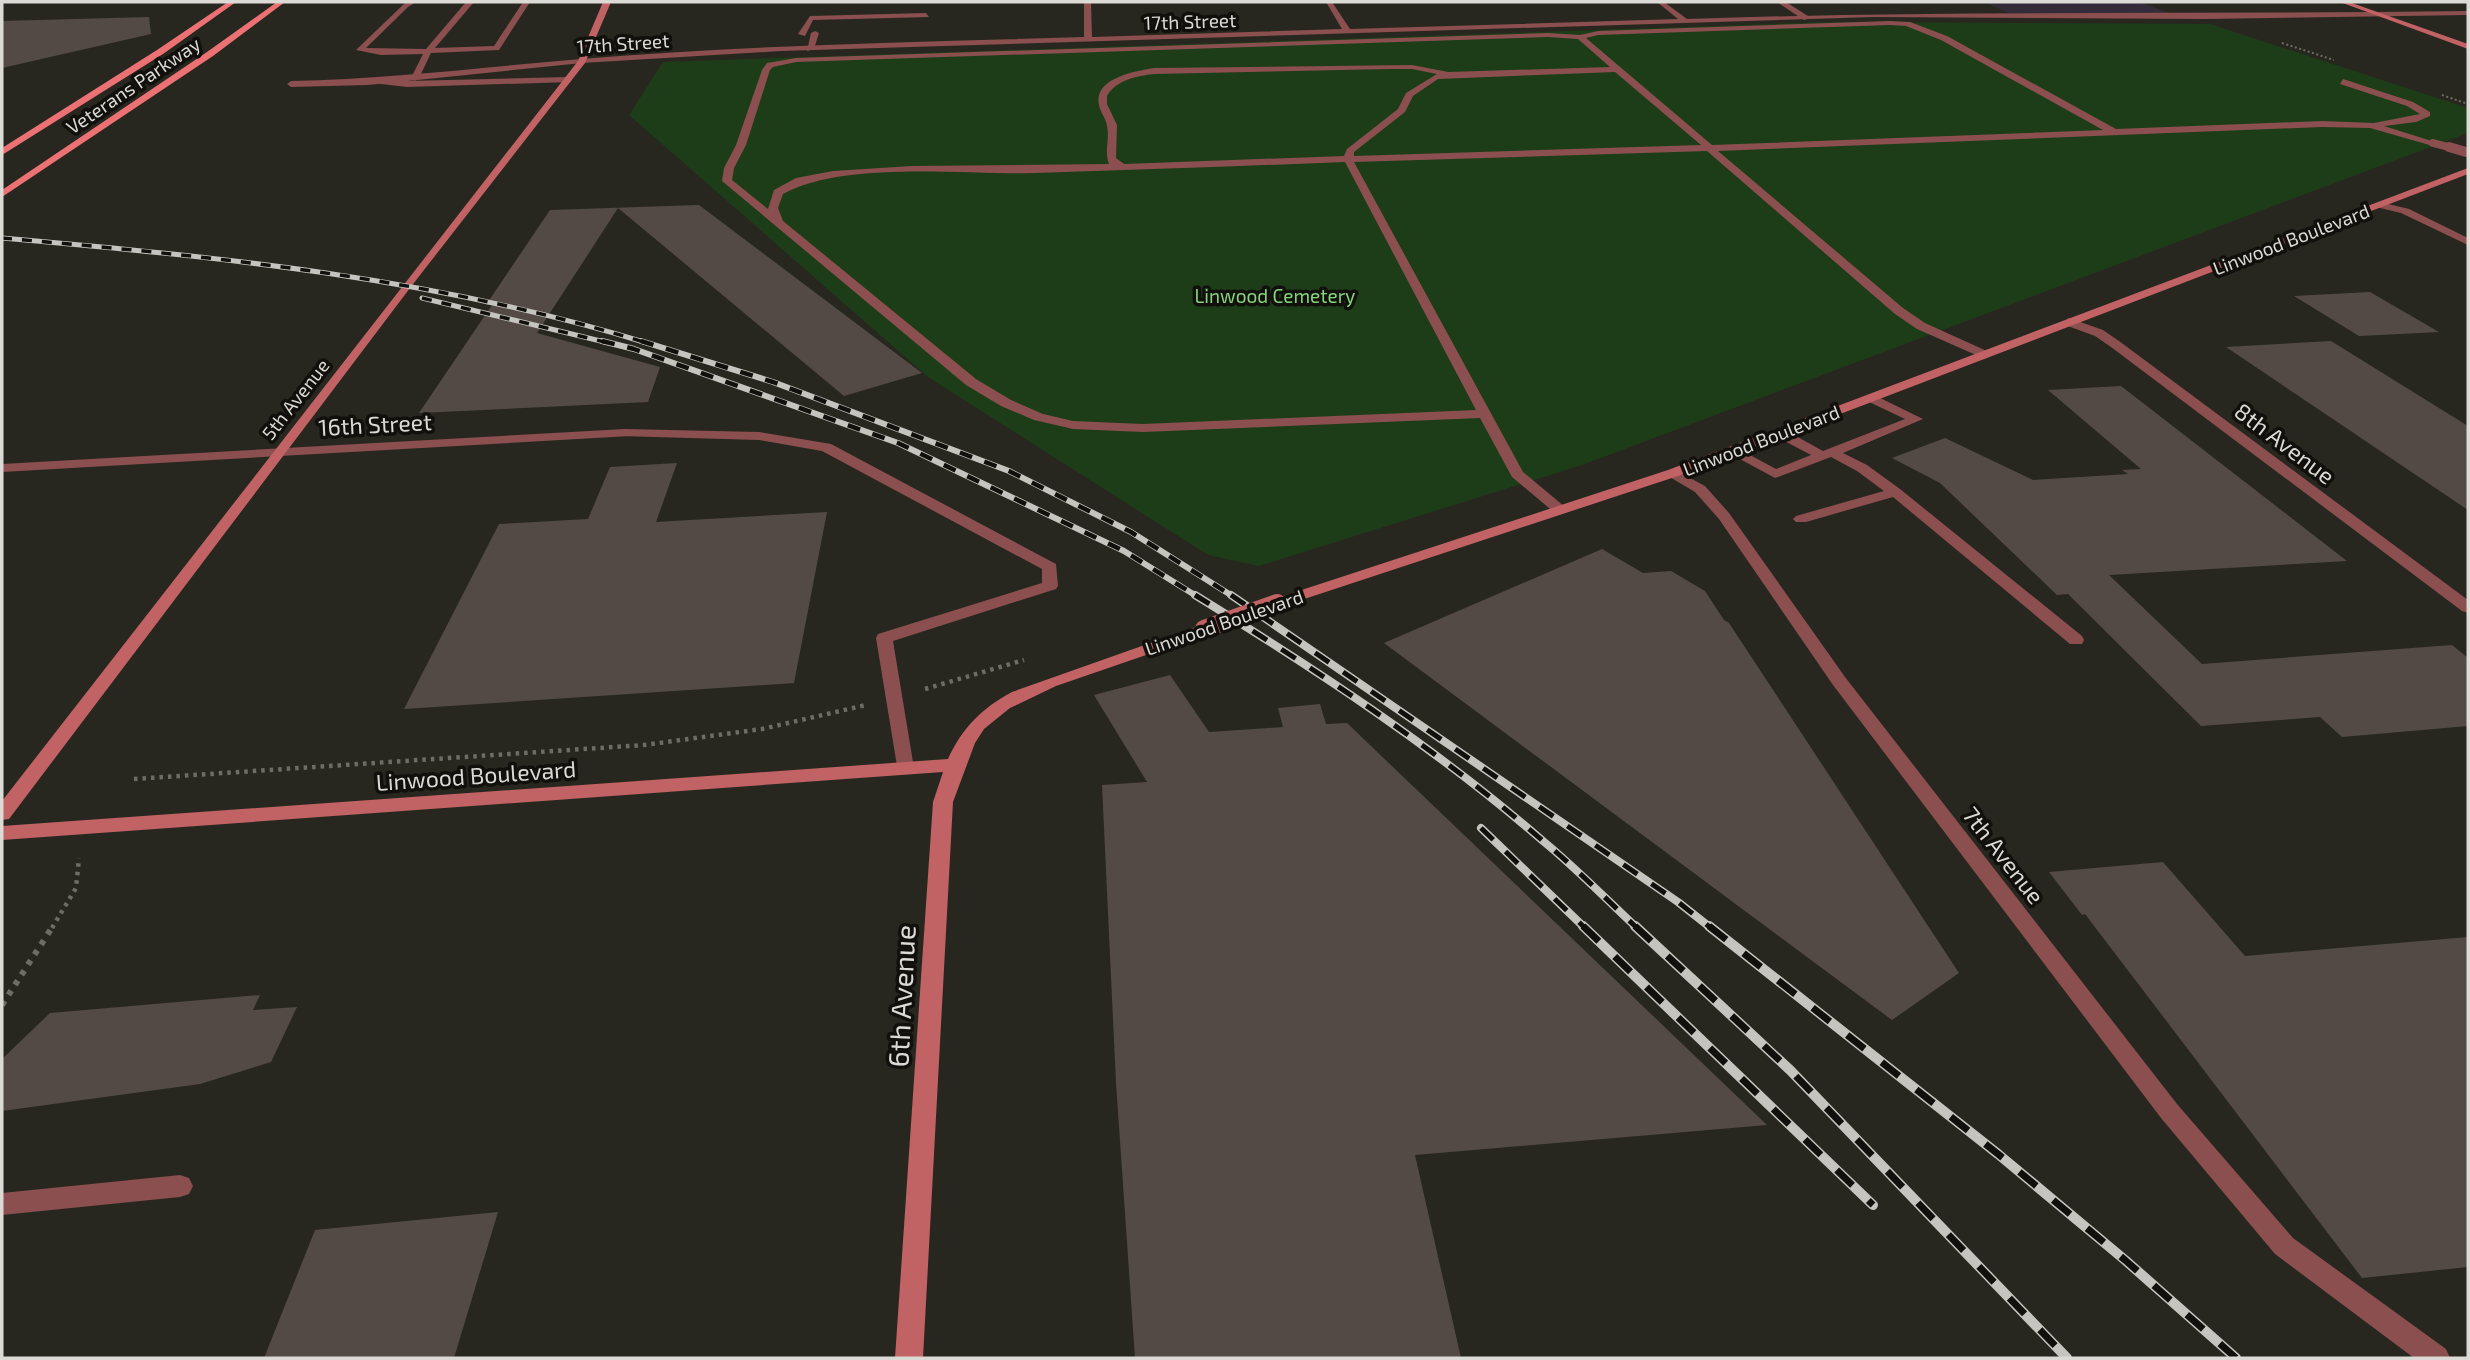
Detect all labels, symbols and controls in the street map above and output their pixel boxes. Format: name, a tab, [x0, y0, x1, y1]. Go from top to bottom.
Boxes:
street label: 17th Street	[1143, 8, 1237, 34]
street label: 17th Street	[576, 28, 670, 58]
street label: Veterans Parkway	[62, 32, 204, 138]
street label: Linwood Boulevard	[2210, 199, 2372, 279]
park label: Linwood Cemetery	[1195, 284, 1355, 307]
street label: 5th Avenue	[256, 354, 334, 444]
street label: 8th Avenue	[2230, 396, 2340, 490]
street label: Linwood Boulevard	[1680, 400, 1842, 480]
street label: 16th Street	[318, 407, 433, 441]
street label: Linwood Boulevard	[1142, 584, 1306, 660]
street label: Linwood Boulevard	[375, 754, 577, 796]
street label: 7th Avenue	[1957, 801, 2051, 909]
street label: 6th Avenue	[880, 924, 922, 1068]

